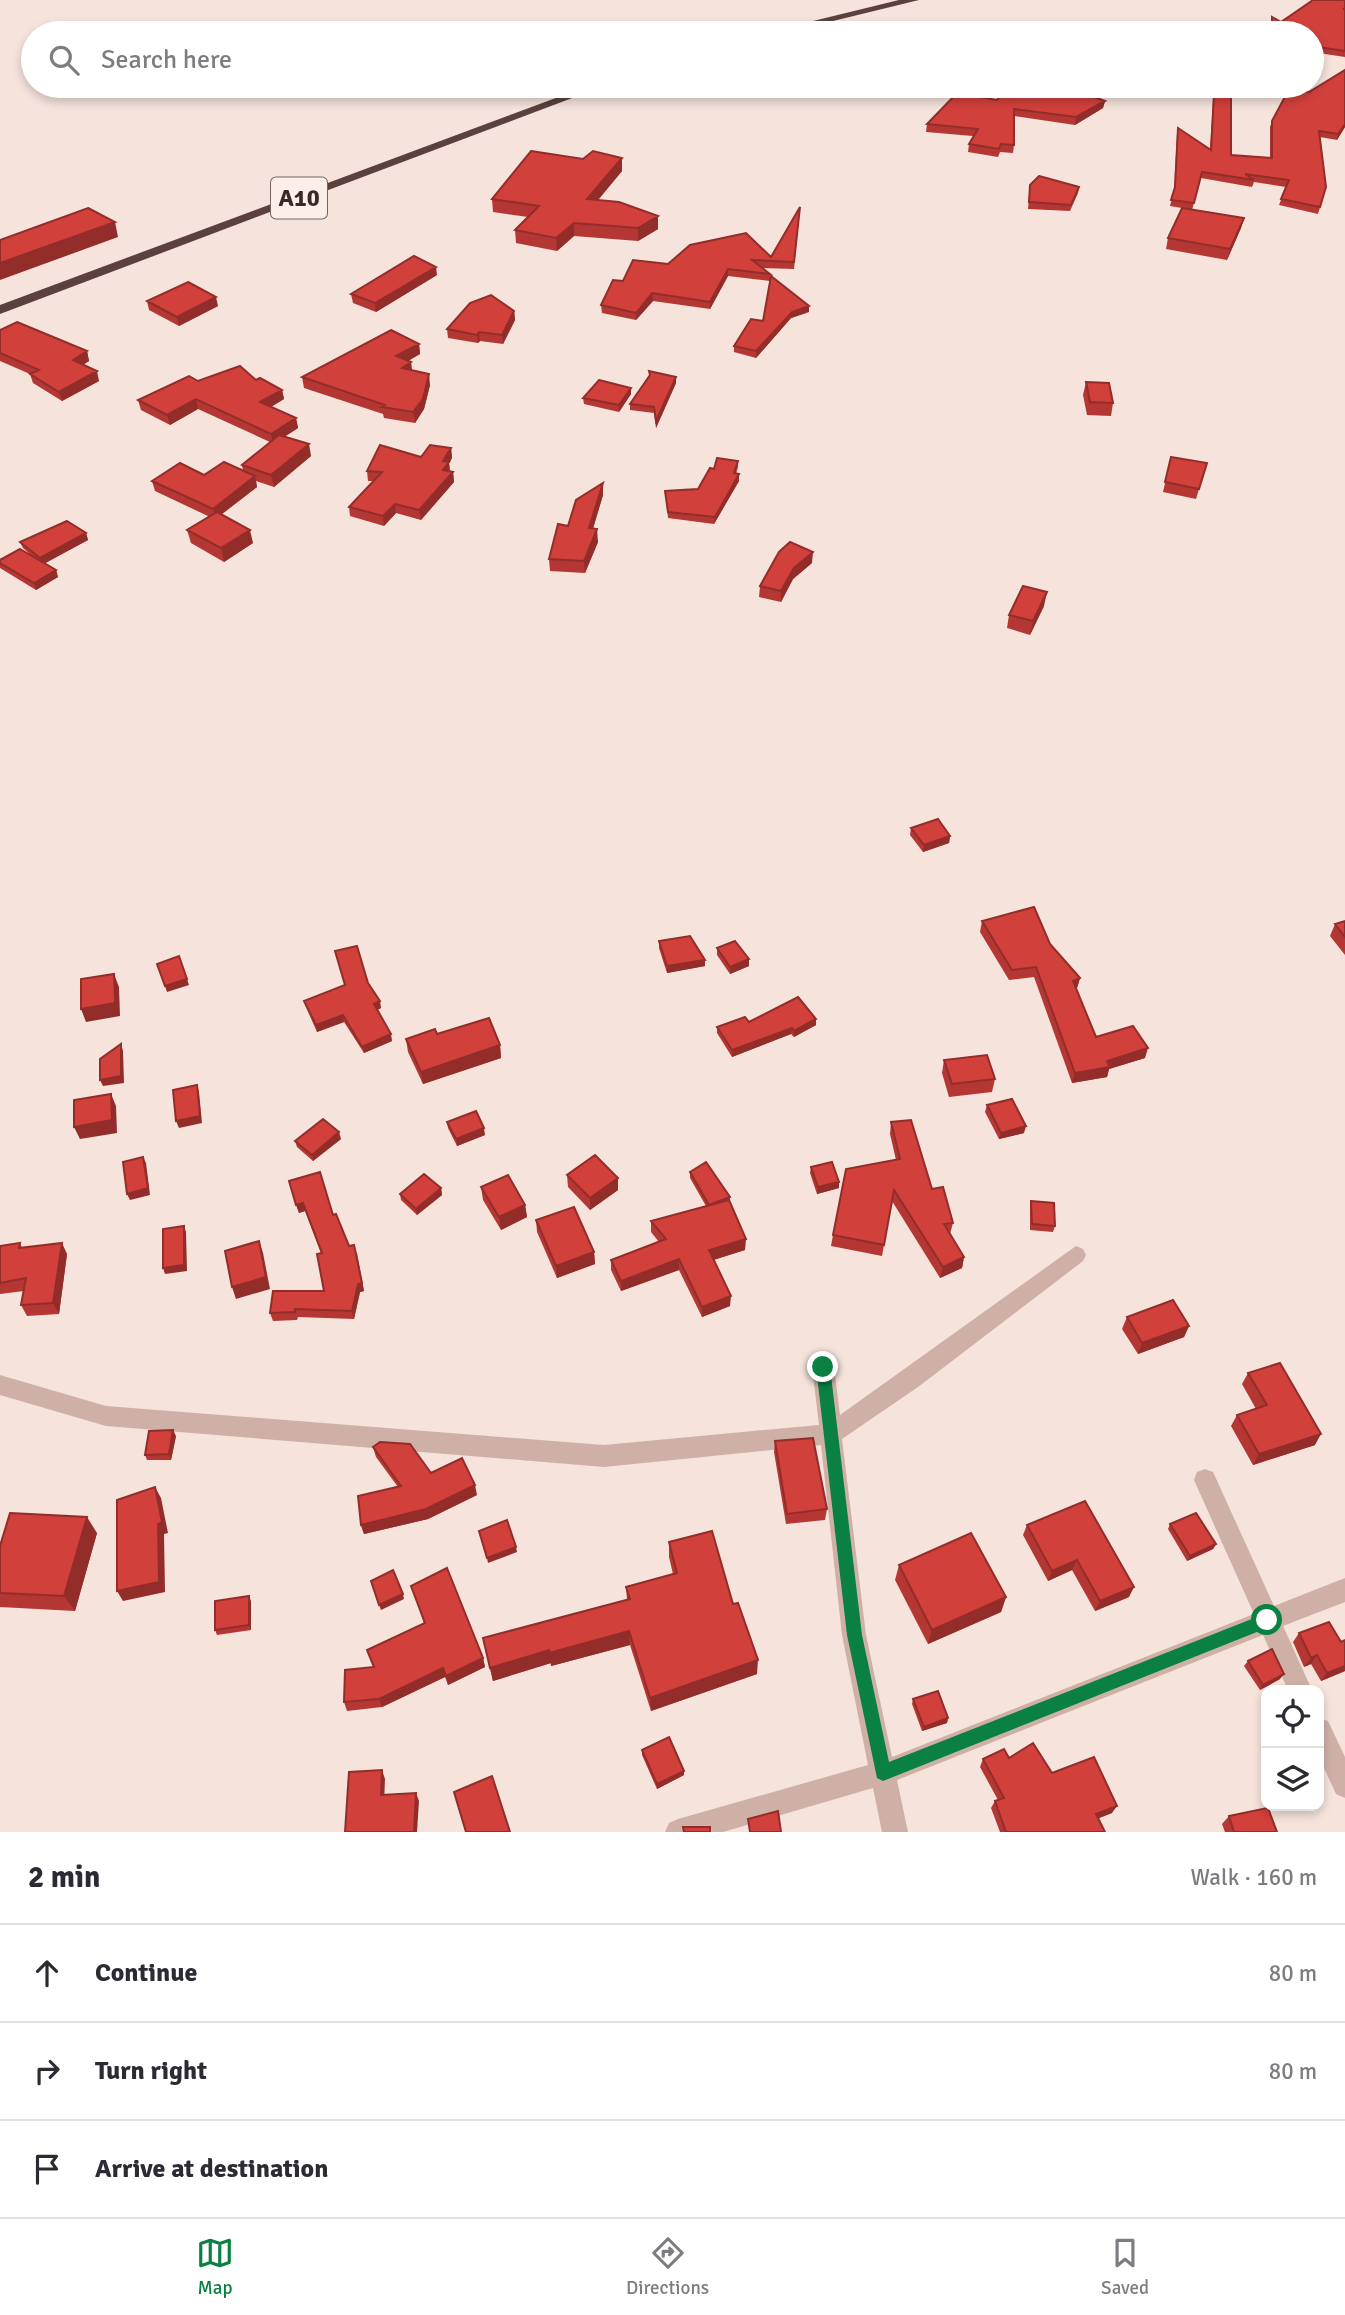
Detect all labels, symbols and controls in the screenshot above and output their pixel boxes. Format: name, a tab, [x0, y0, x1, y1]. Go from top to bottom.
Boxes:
search box	[21, 21, 1324, 98]
icon: search	[45, 41, 83, 79]
text: Search here	[101, 44, 232, 76]
road number: A10	[271, 178, 327, 218]
route end	[807, 1351, 838, 1382]
route start	[1251, 1604, 1282, 1635]
map controls	[1261, 1685, 1324, 1811]
button: locate	[1261, 1685, 1324, 1748]
button: layers	[1261, 1748, 1324, 1811]
text: 2 min	[28, 1859, 100, 1896]
text: Walk · 160 m	[1191, 1863, 1317, 1892]
icon: ahead	[28, 1954, 66, 1992]
text: Continue	[95, 1957, 197, 1989]
text: 80 m	[1269, 1959, 1317, 1988]
icon: right	[28, 2052, 66, 2090]
text: Turn right	[95, 2055, 207, 2087]
text: 80 m	[1269, 2057, 1317, 2086]
icon: arrive	[28, 2150, 66, 2188]
text: Arrive at destination	[95, 2153, 328, 2185]
tab: Map	[196, 2234, 234, 2300]
tab: Directions	[626, 2234, 709, 2300]
tab: Saved	[1101, 2234, 1149, 2300]

